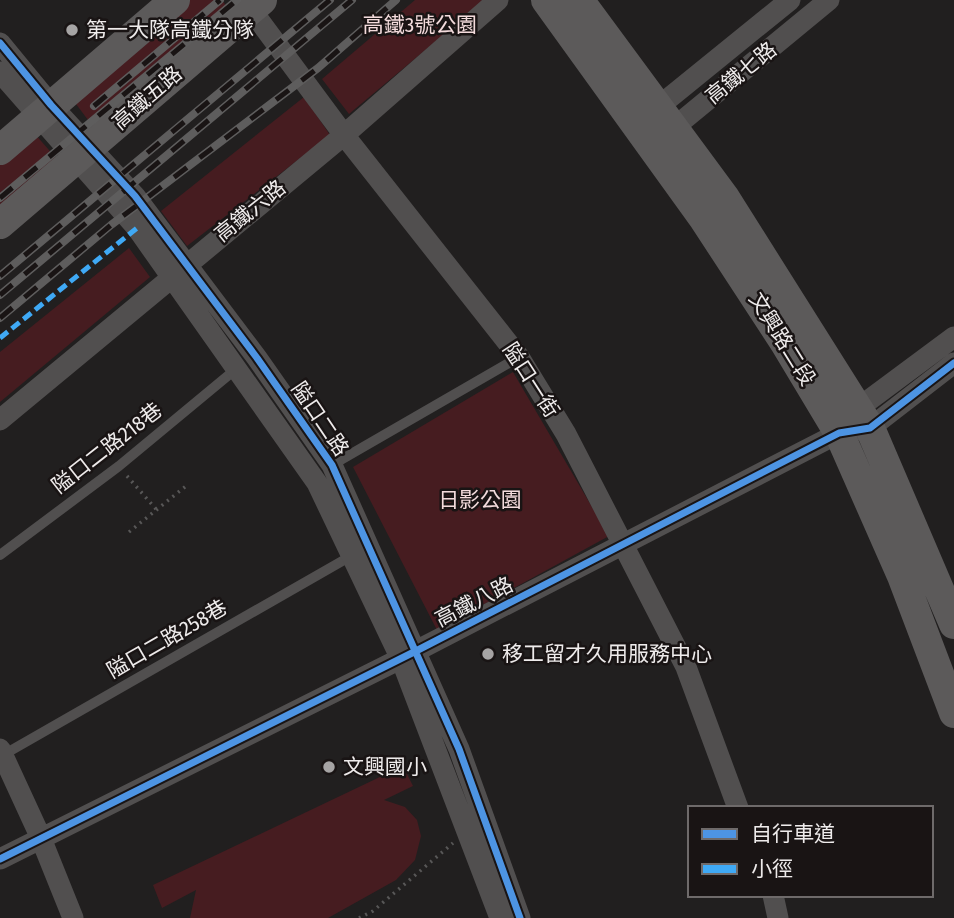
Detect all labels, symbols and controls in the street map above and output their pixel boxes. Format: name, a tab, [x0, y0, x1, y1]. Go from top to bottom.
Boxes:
park label: 高鐵3號公園	[363, 12, 477, 38]
place label: 第一大隊高鐵分隊	[86, 17, 254, 43]
marker: 第一大隊高鐵分隊	[64, 22, 80, 38]
street label: 高鐵七路	[700, 36, 782, 110]
street label: 高鐵五路	[107, 61, 187, 135]
street label: 高鐵六路	[209, 174, 291, 248]
street label: 文興路二段	[743, 288, 821, 390]
street label: 隘口一街	[497, 338, 565, 422]
street label: 隘口二路	[286, 377, 354, 461]
street label: 隘口二路218巷	[47, 397, 167, 499]
park label: 日影公園	[438, 487, 522, 513]
street label: 高鐵八路	[431, 571, 517, 633]
street label: 隘口二路258巷	[102, 594, 232, 684]
place label: 移工留才久用服務中心	[502, 641, 712, 667]
marker: 移工留才久用服務中心	[480, 646, 496, 662]
place label: 文興國小	[343, 754, 427, 780]
marker: 文興國小	[321, 759, 337, 775]
legend	[688, 806, 933, 897]
text: 自行車道	[751, 821, 835, 847]
text: 小徑	[751, 856, 793, 882]

